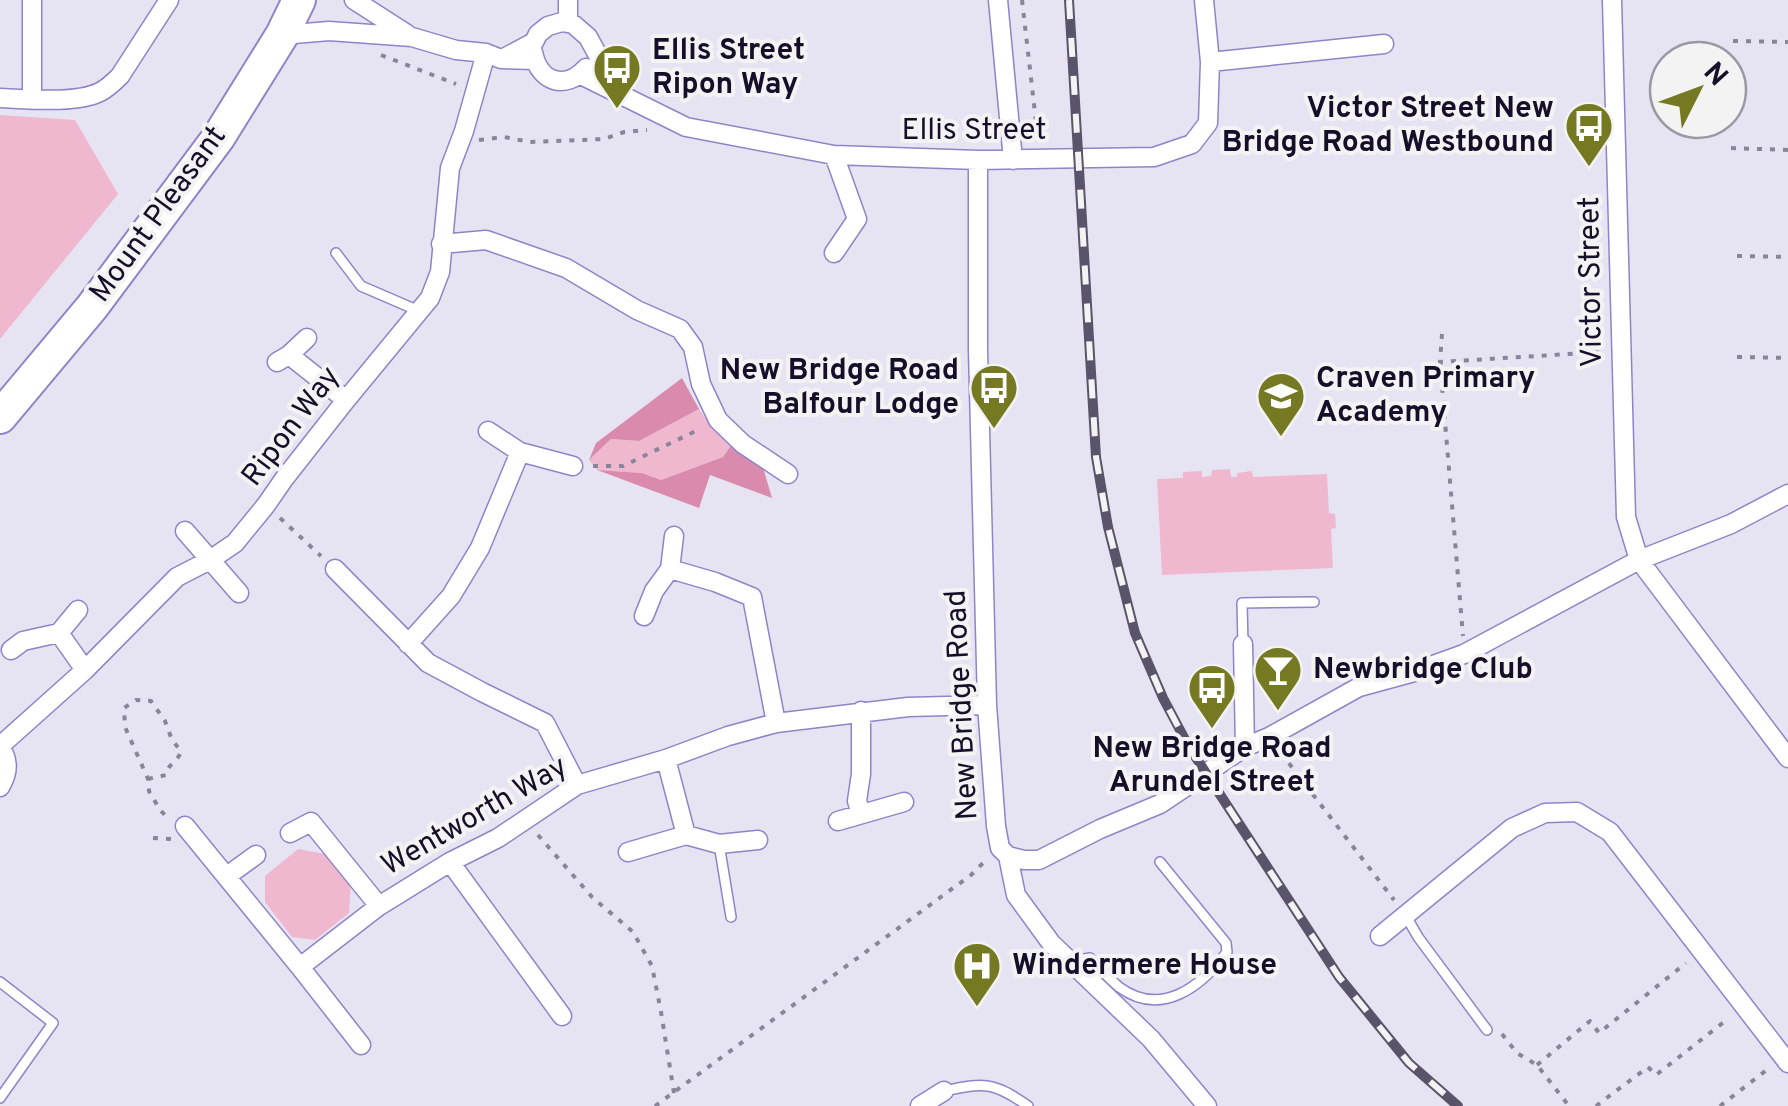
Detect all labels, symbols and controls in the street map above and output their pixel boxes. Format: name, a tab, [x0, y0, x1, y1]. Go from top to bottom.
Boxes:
place label: Ellis Street Ripon Way	[652, 33, 805, 104]
north arrow	[1648, 40, 1748, 140]
bus stop icon: Ellis Street Ripon Way	[591, 42, 643, 110]
text: N	[1694, 56, 1734, 95]
place label: Victor Street New Bridge Road Westbound	[1222, 91, 1554, 162]
bus stop icon: Victor Street New Bridge Road Westbound	[1563, 100, 1615, 168]
street label: Ellis Street	[901, 113, 1047, 150]
street label: Mount Pleasant	[83, 120, 235, 310]
street label: Victor Street	[1572, 196, 1612, 368]
place label: New Bridge Road Balfour Lodge	[720, 353, 959, 424]
street label: Ripon Way	[235, 360, 349, 494]
place label: Craven Primary Academy	[1316, 361, 1535, 432]
bus stop icon: New Bridge Road Balfour Lodge	[968, 362, 1020, 430]
school or university icon: Craven Primary Academy	[1255, 370, 1307, 438]
street label: New Bridge Road	[938, 589, 988, 821]
bar icon: Newbridge Club	[1252, 644, 1304, 712]
place label: Newbridge Club	[1313, 652, 1533, 689]
bus stop icon: New Bridge Road Arundel Street	[1186, 662, 1238, 730]
place label: New Bridge Road Arundel Street	[1092, 731, 1332, 802]
street label: Wentworth Way	[376, 749, 574, 885]
hospital icon: Windermere House	[951, 940, 1003, 1008]
place label: Windermere House	[1012, 948, 1277, 985]

